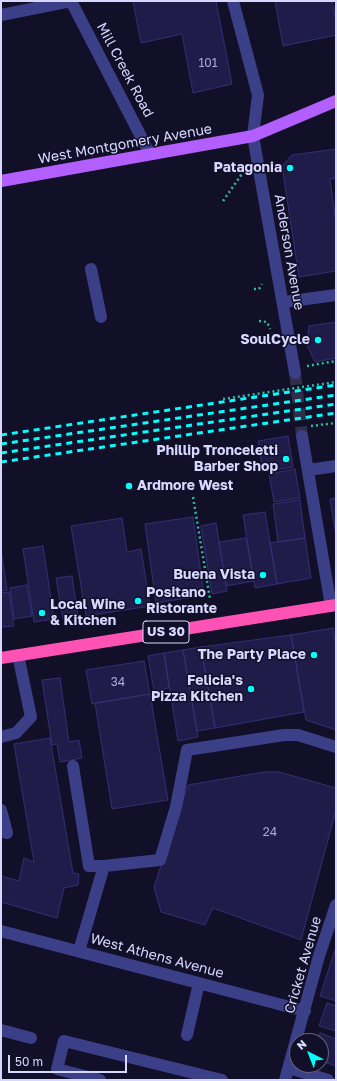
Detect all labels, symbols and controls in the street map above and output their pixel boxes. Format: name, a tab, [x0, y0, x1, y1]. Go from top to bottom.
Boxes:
street label: Mill Creek Road	[93, 20, 157, 120]
house number: 101	[198, 56, 218, 70]
street label: West Montgomery Avenue	[37, 120, 213, 168]
place label: Patagonia	[214, 160, 282, 176]
marker: Patagonia	[285, 163, 295, 173]
street label: Anderson Avenue	[271, 193, 307, 311]
place label: SoulCycle	[240, 332, 310, 348]
marker: SoulCycle	[313, 335, 323, 345]
place label: Phillip Tronceletti Barber Shop	[156, 443, 278, 476]
marker: Phillip Tronceletti Barber Shop	[281, 454, 291, 464]
place label: Ardmore West	[137, 478, 233, 494]
marker: Ardmore West	[124, 481, 134, 491]
place label: Buena Vista	[173, 567, 255, 583]
marker: Buena Vista	[258, 570, 268, 580]
place label: Positano Ristorante	[146, 585, 217, 618]
marker: Positano Ristorante	[133, 596, 143, 606]
place label: Local Wine & Kitchen	[50, 597, 125, 630]
marker: Local Wine & Kitchen	[37, 608, 47, 618]
road number: US 30	[143, 621, 189, 643]
place label: The Party Place	[198, 647, 306, 663]
marker: The Party Place	[309, 650, 319, 660]
place label: Felicia's Pizza Kitchen	[151, 673, 243, 706]
house number: 34	[111, 675, 125, 689]
marker: Felicia's Pizza Kitchen	[246, 684, 256, 694]
house number: 24	[263, 825, 277, 839]
street label: Cricket Avenue	[281, 914, 325, 1016]
street label: West Athens Avenue	[88, 930, 226, 982]
north arrow	[289, 1033, 329, 1073]
text: N	[294, 1037, 309, 1052]
scale bar	[10, 1047, 129, 1073]
text: 50 m	[15, 1054, 43, 1069]

